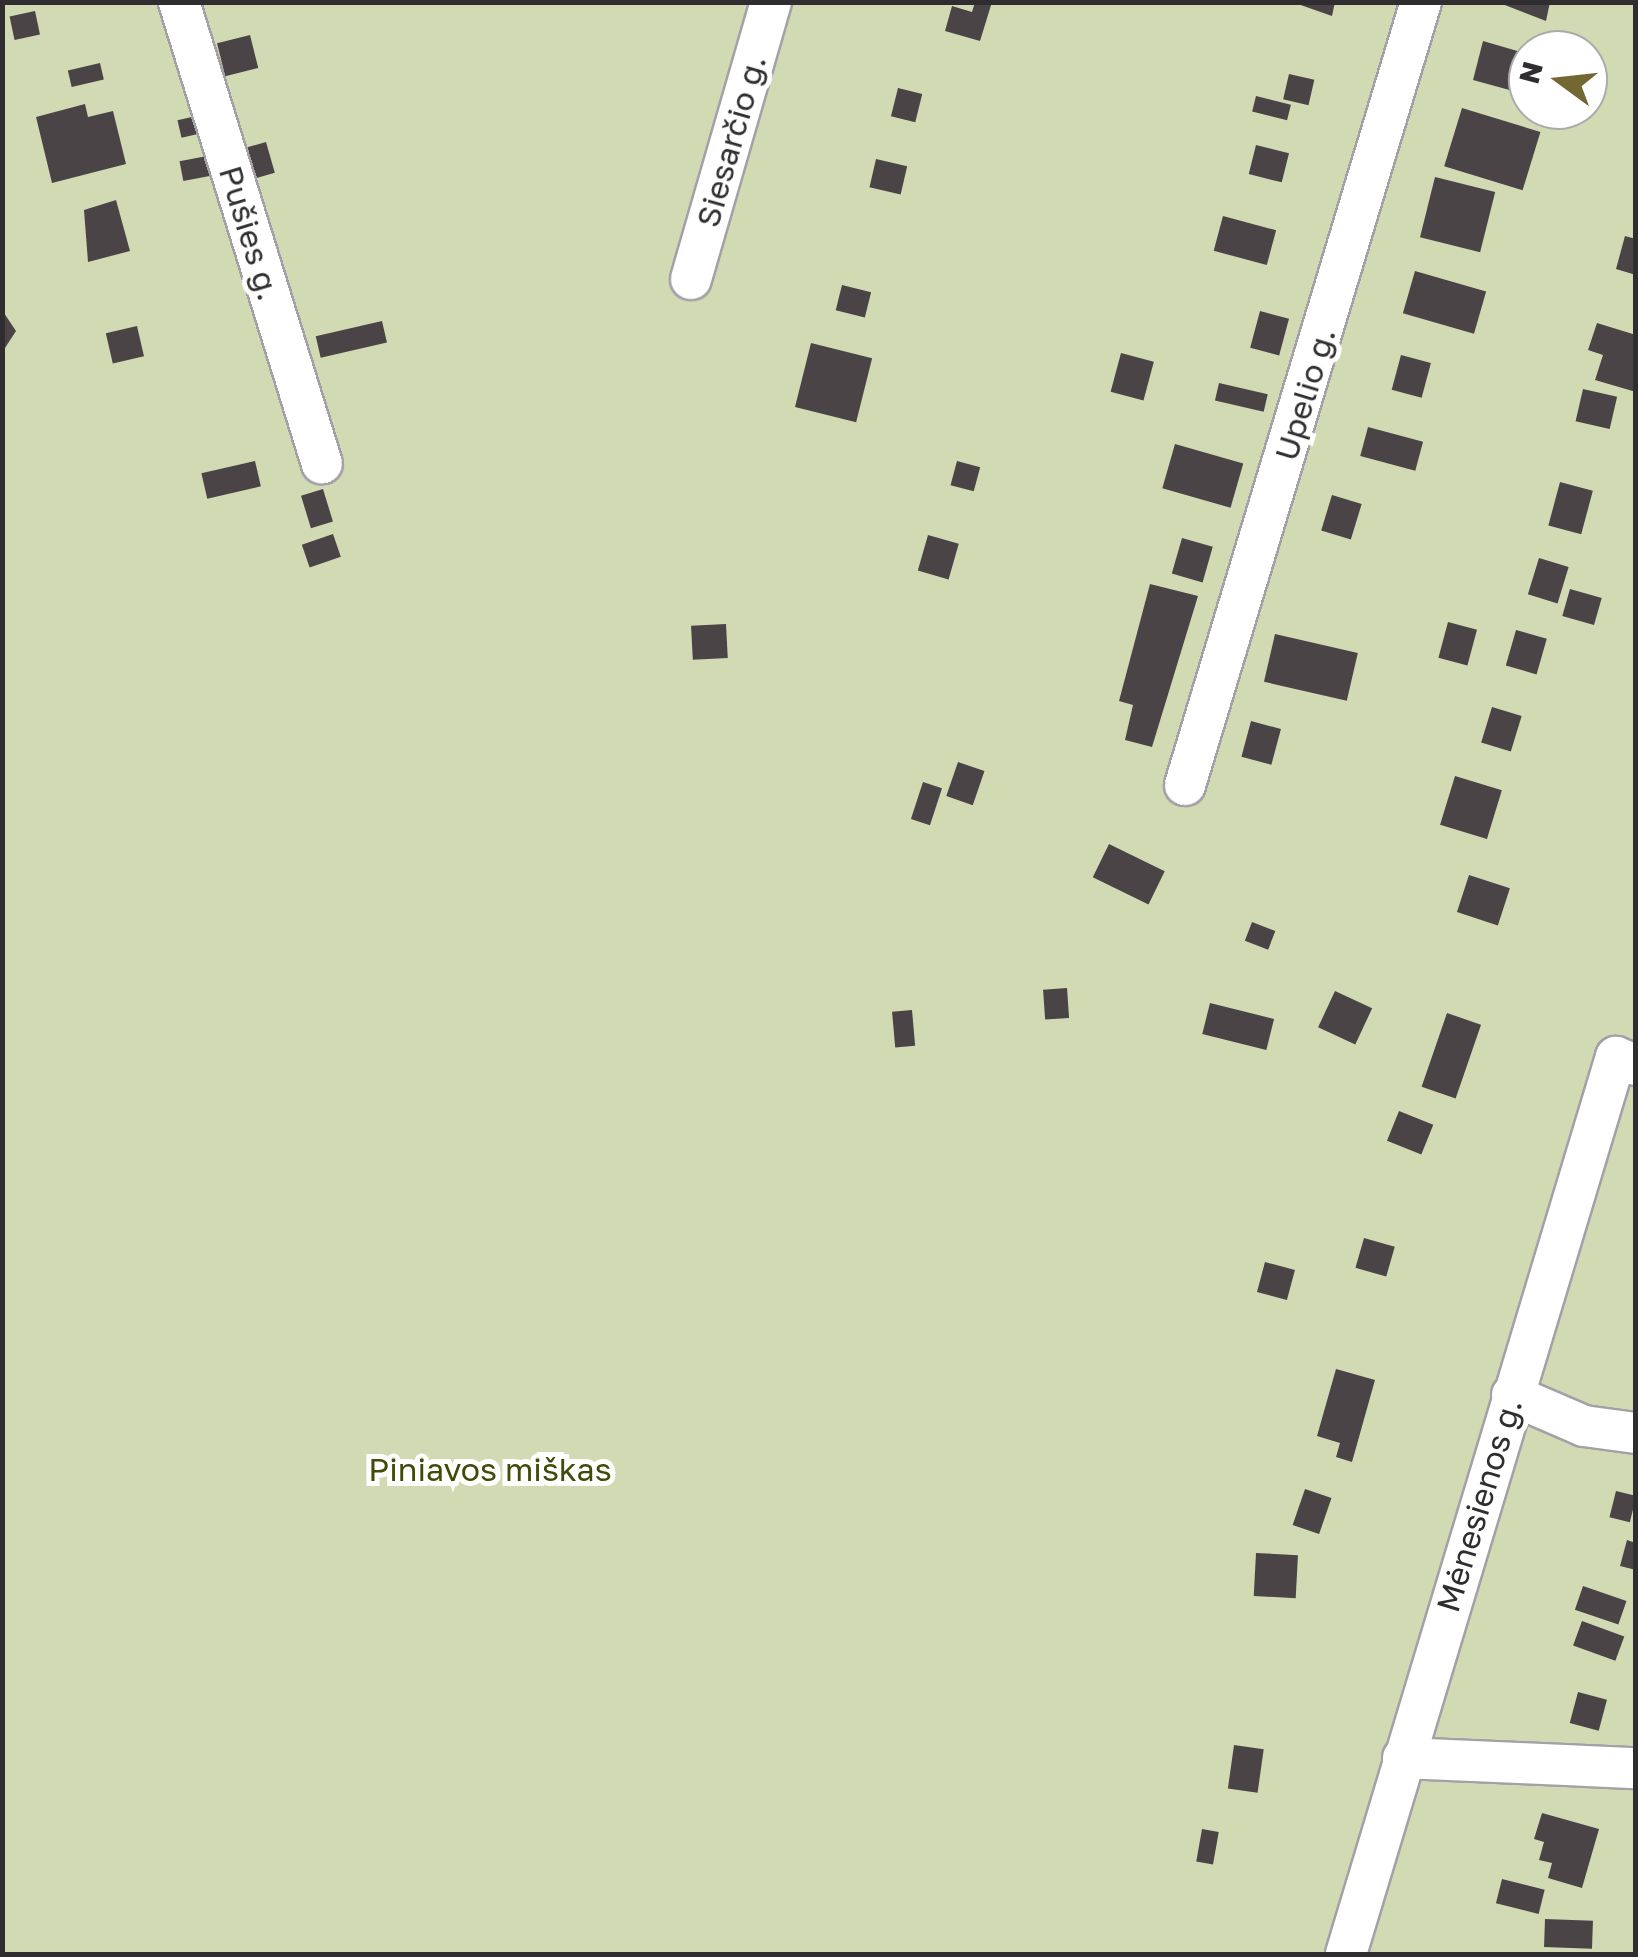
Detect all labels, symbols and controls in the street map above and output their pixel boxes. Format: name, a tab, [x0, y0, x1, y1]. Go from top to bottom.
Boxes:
north arrow	[1508, 30, 1608, 130]
street label: Siesarčio g.	[688, 50, 774, 232]
text: N	[1512, 58, 1549, 87]
street label: Pušies g.	[211, 161, 289, 305]
street label: Upelio g.	[1267, 323, 1343, 465]
street label: Mėnesienos g.	[1428, 1393, 1530, 1617]
park label: Piniavos miškas	[368, 1450, 612, 1488]

